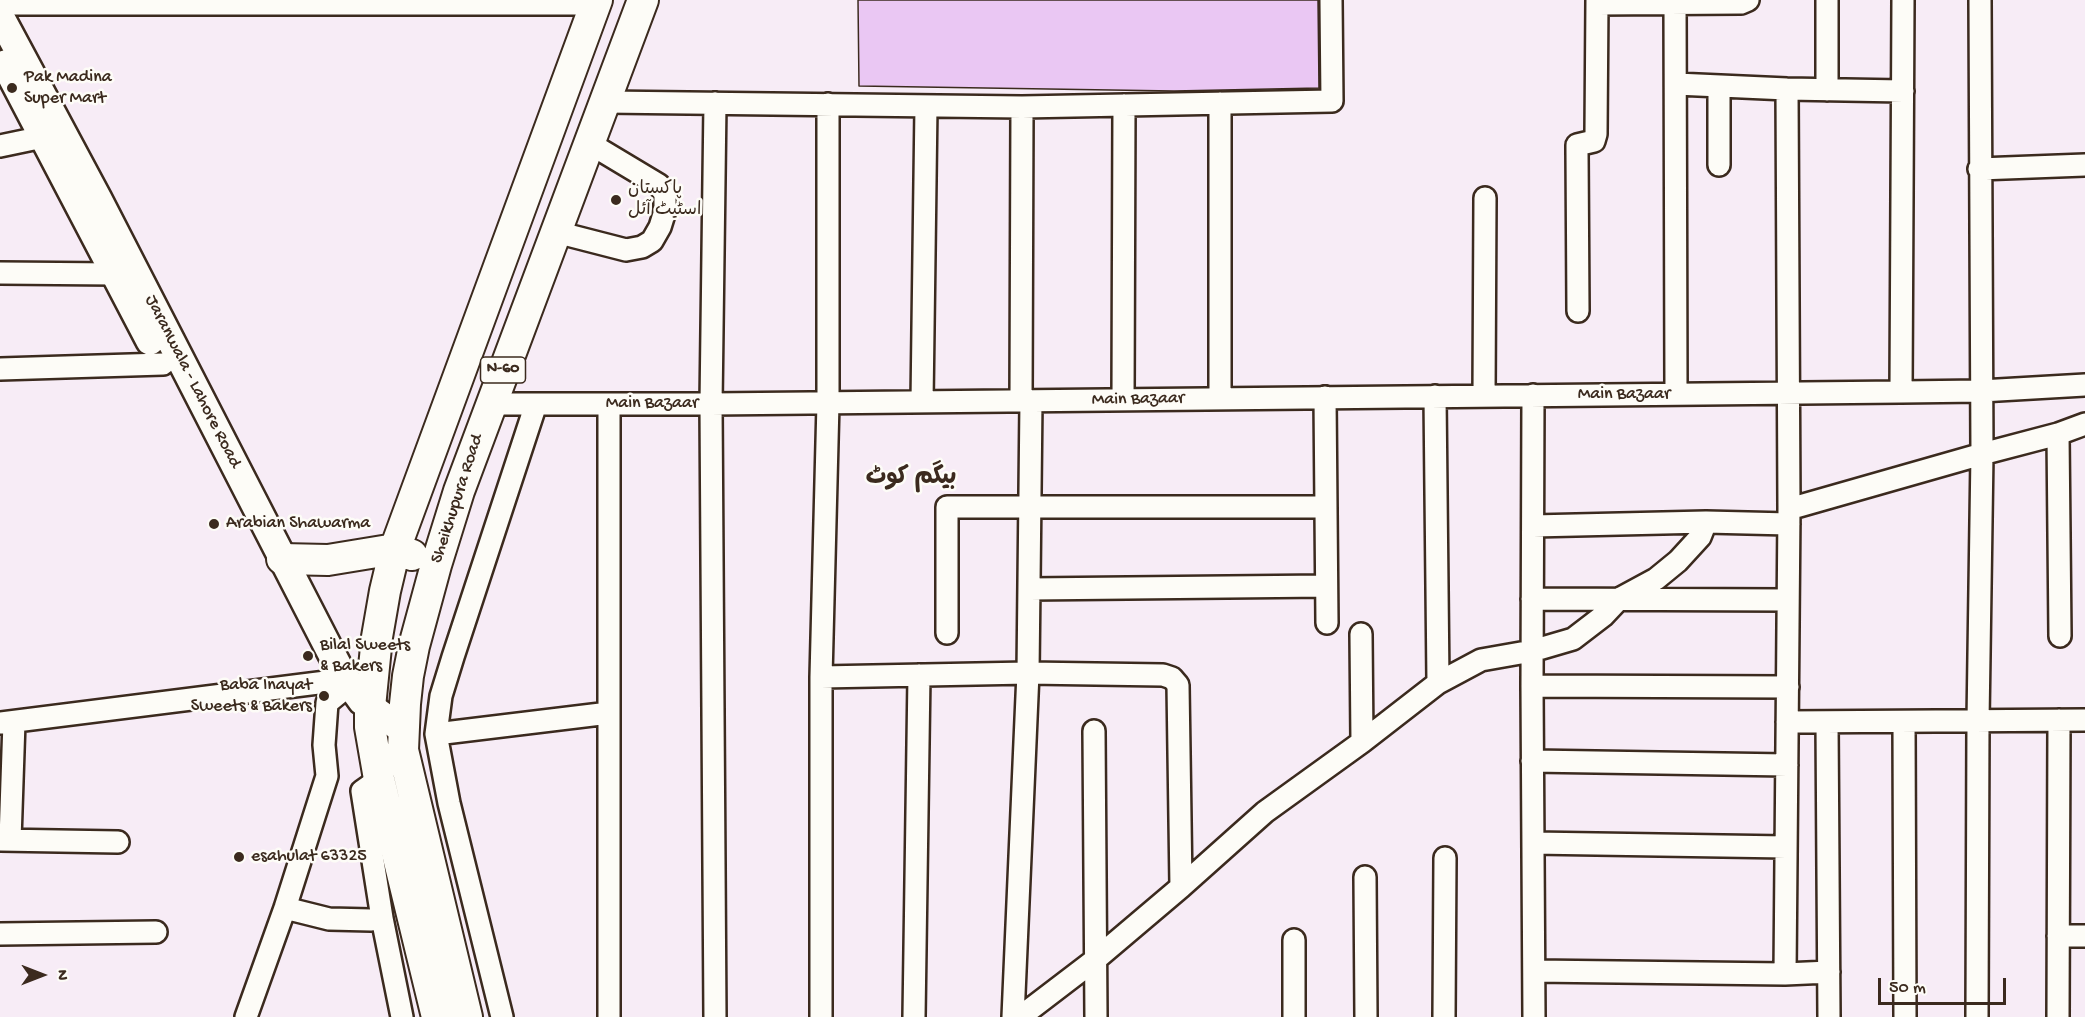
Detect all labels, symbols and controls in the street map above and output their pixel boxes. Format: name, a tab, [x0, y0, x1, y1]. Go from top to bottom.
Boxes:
place label: Pak Madina Super Mart	[24, 67, 112, 110]
marker: Pak Madina Super Mart	[5, 81, 19, 95]
place label: پاکستان اسٹیٹ آئل	[628, 179, 701, 222]
marker: پاکستان اسٹیٹ آئل	[609, 193, 623, 207]
street label: Jaranwala - Lahore Road	[139, 292, 245, 472]
road number: N-60	[480, 357, 526, 383]
street label: Main Bazaar	[1578, 384, 1670, 406]
street label: Main Bazaar	[1091, 388, 1185, 412]
street label: Main Bazaar	[606, 393, 698, 415]
street label: Sheikhupura Road	[427, 432, 489, 566]
district label: بیگم کوٹ	[866, 465, 956, 493]
place label: Arabian Shawarma	[226, 513, 370, 535]
marker: Arabian Shawarma	[207, 517, 221, 531]
place label: Bilal Sweets & Bakers	[320, 635, 410, 678]
marker: Bilal Sweets & Bakers	[301, 649, 315, 663]
place label: Baba Inayat Sweets & Bakers	[191, 675, 312, 718]
marker: Baba Inayat Sweets & Bakers	[317, 689, 331, 703]
place label: esahulat 63325	[251, 846, 367, 868]
marker: esahulat 63325	[232, 850, 246, 864]
north arrow	[12, 945, 72, 1005]
scale bar	[1881, 966, 2008, 1004]
text: N	[51, 970, 70, 980]
text: 50 m	[1889, 978, 1926, 999]

